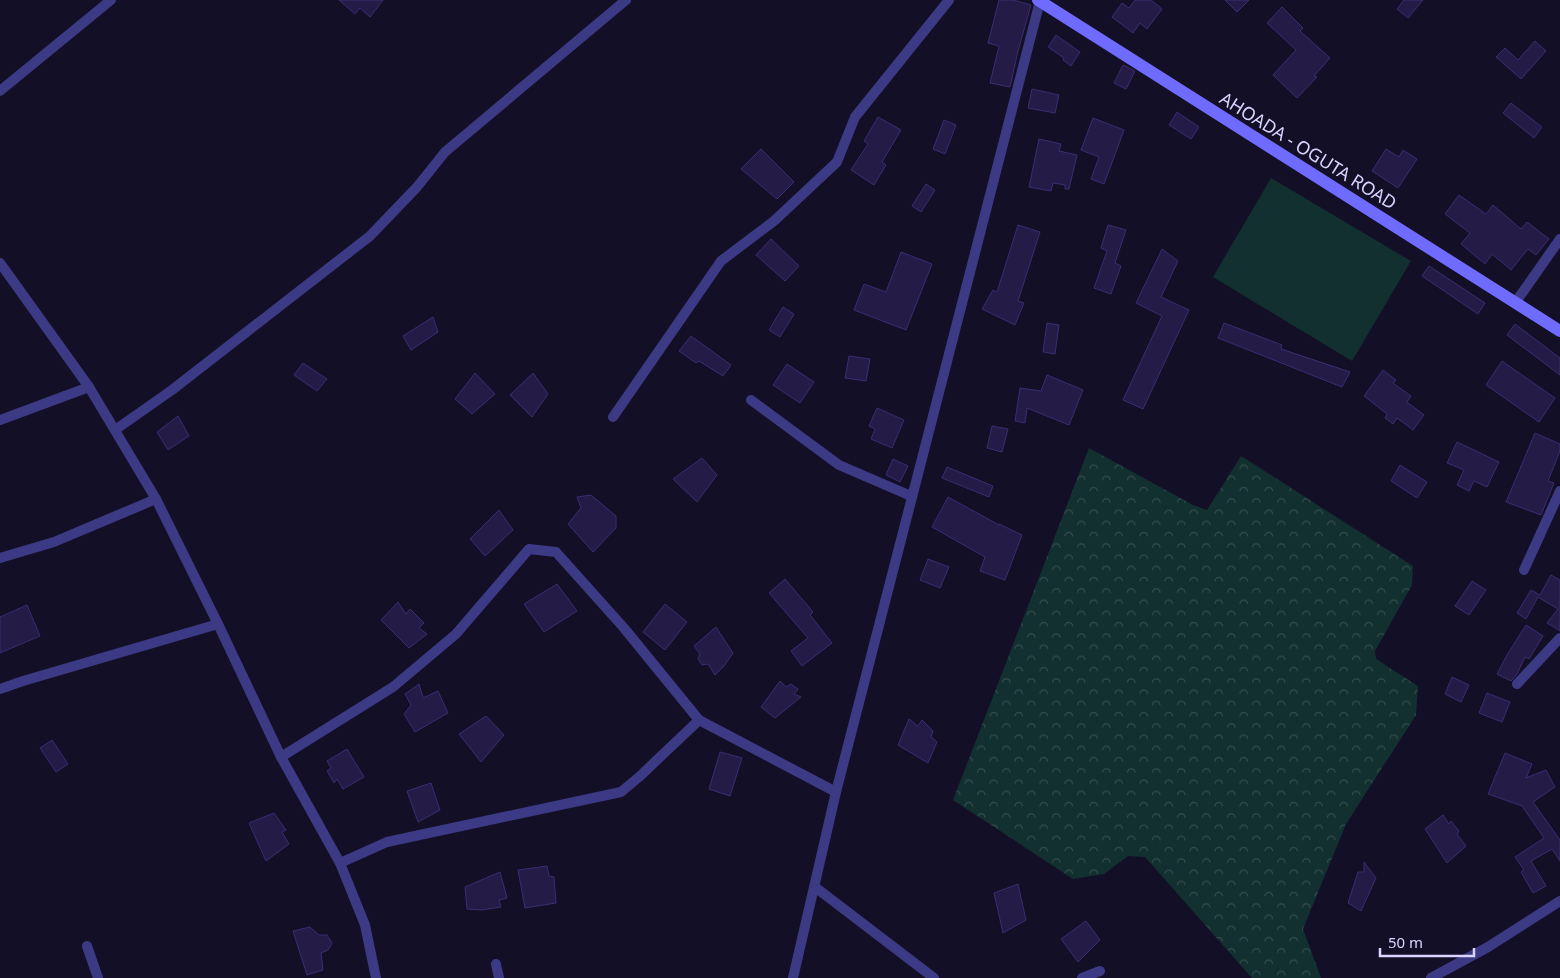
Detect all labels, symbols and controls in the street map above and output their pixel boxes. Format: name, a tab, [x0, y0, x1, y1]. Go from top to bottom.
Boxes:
street label: AHOADA - OGUTA ROAD	[1216, 86, 1402, 214]
scale bar	[1380, 926, 1474, 958]
text: 50 m	[1388, 932, 1423, 952]

